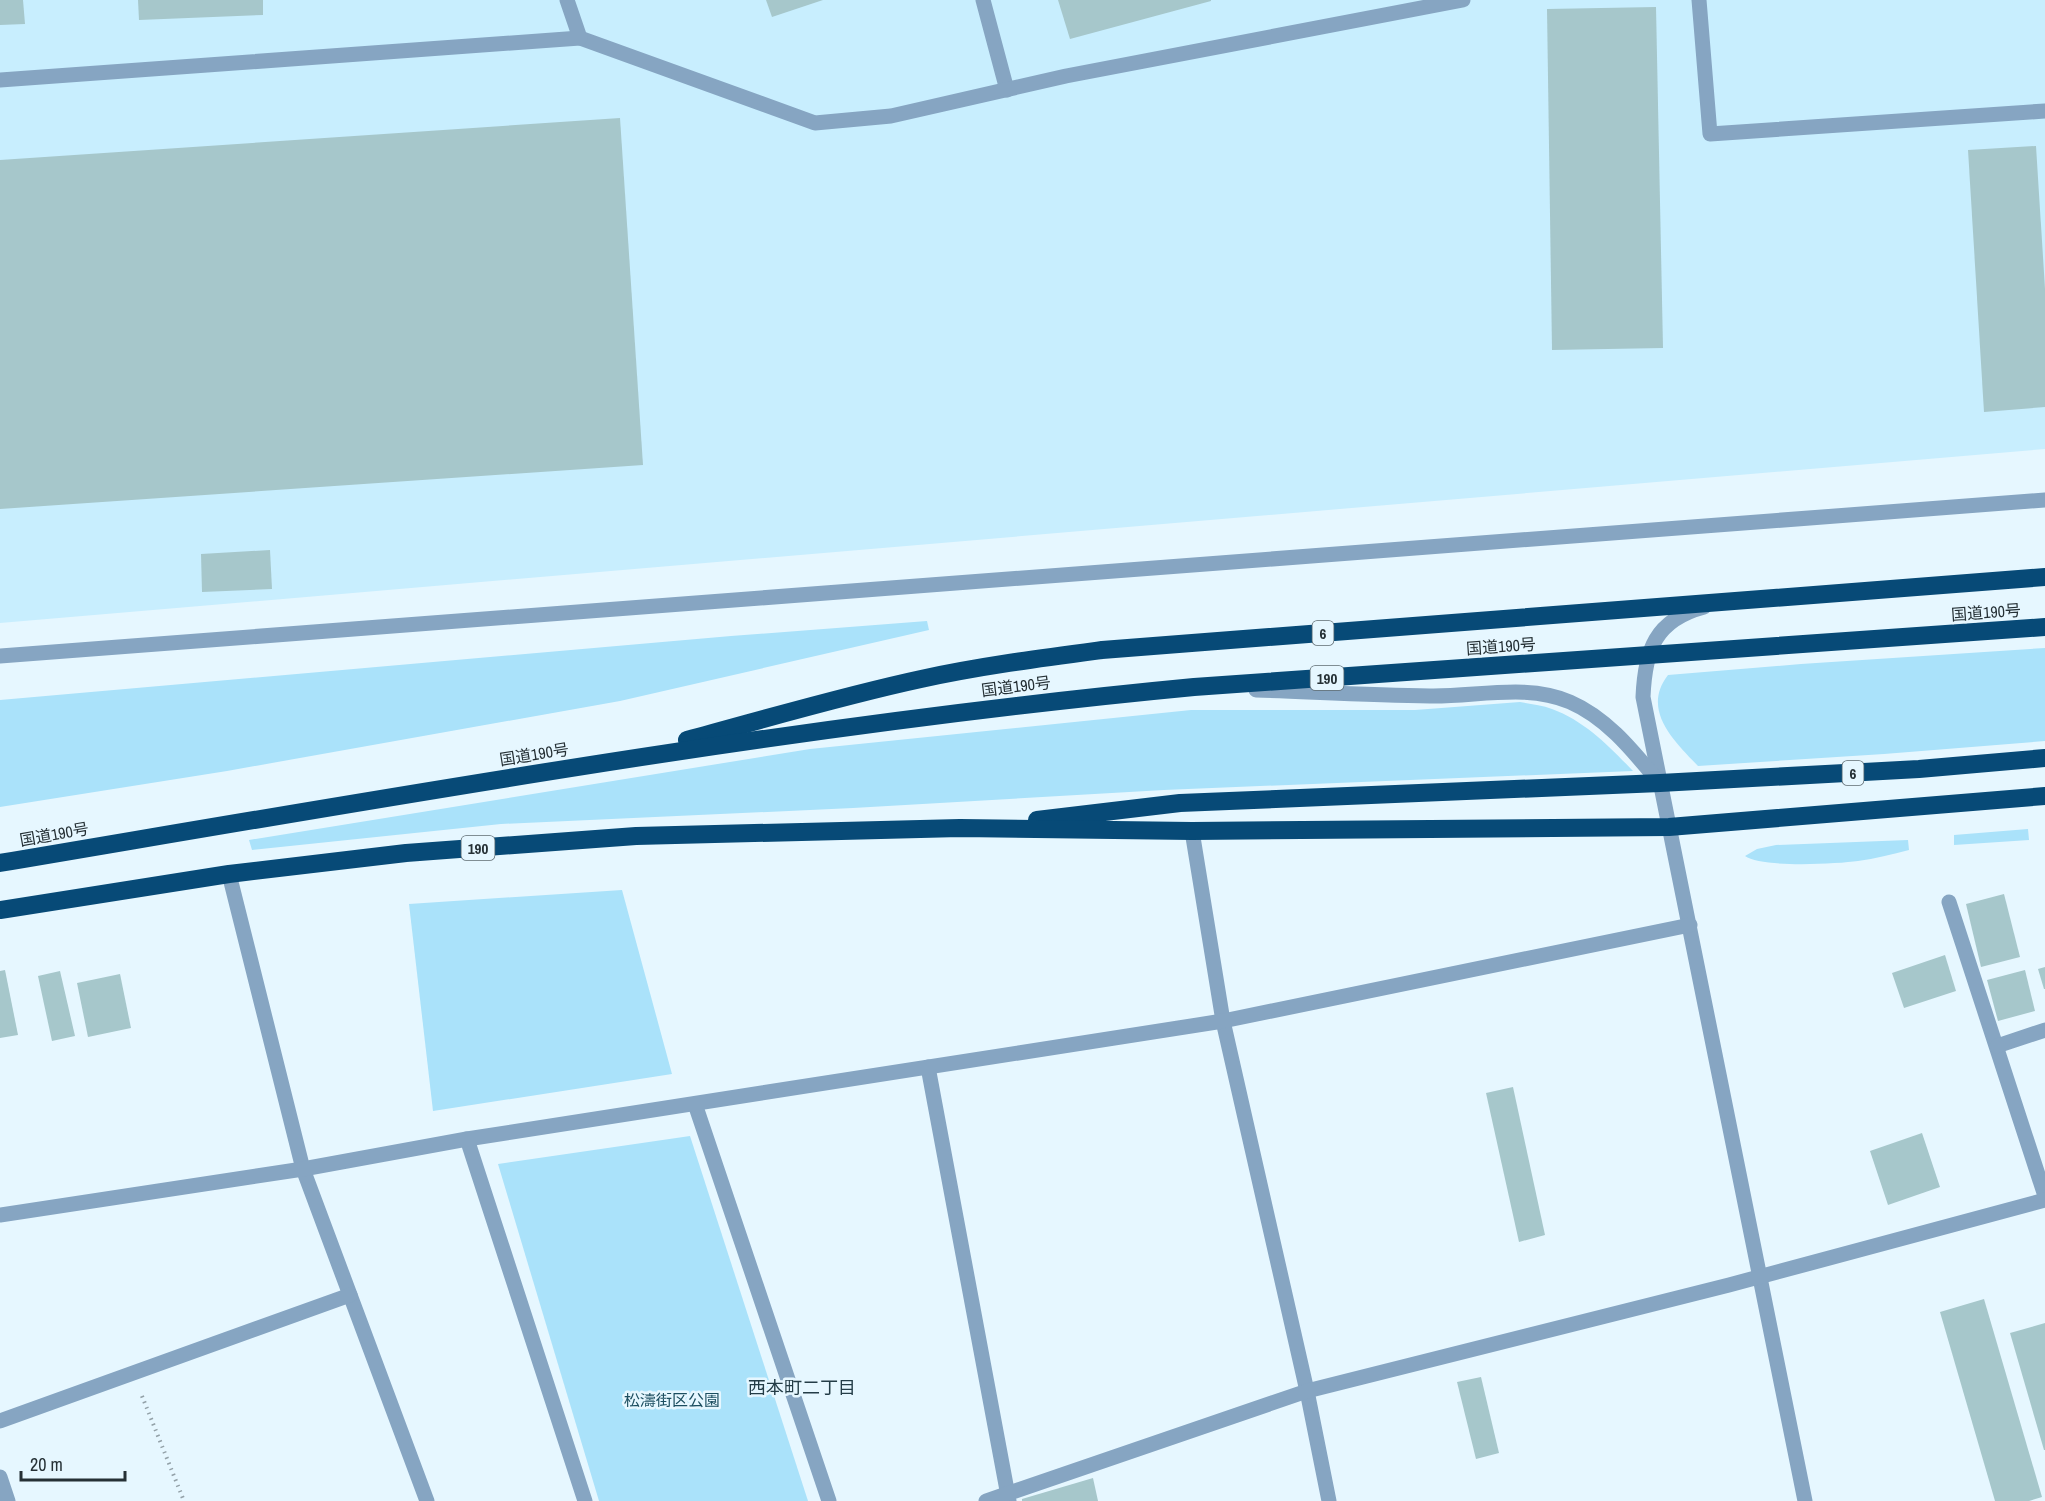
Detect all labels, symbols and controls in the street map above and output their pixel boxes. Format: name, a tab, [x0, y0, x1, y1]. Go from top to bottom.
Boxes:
street label: 国道190号	[1950, 599, 2022, 625]
road number: 6	[1312, 621, 1334, 645]
street label: 国道190号	[1465, 633, 1537, 659]
road number: 190	[1310, 666, 1344, 690]
street label: 国道190号	[980, 671, 1052, 701]
street label: 国道190号	[498, 738, 570, 770]
road number: 6	[1842, 761, 1864, 785]
street label: 国道190号	[18, 817, 90, 851]
road number: 190	[462, 836, 494, 860]
district label: 西本町二丁目	[748, 1375, 856, 1400]
park label: 松濤街区公園	[624, 1389, 720, 1411]
scale bar	[21, 1444, 124, 1482]
text: 20 m	[30, 1452, 63, 1477]

